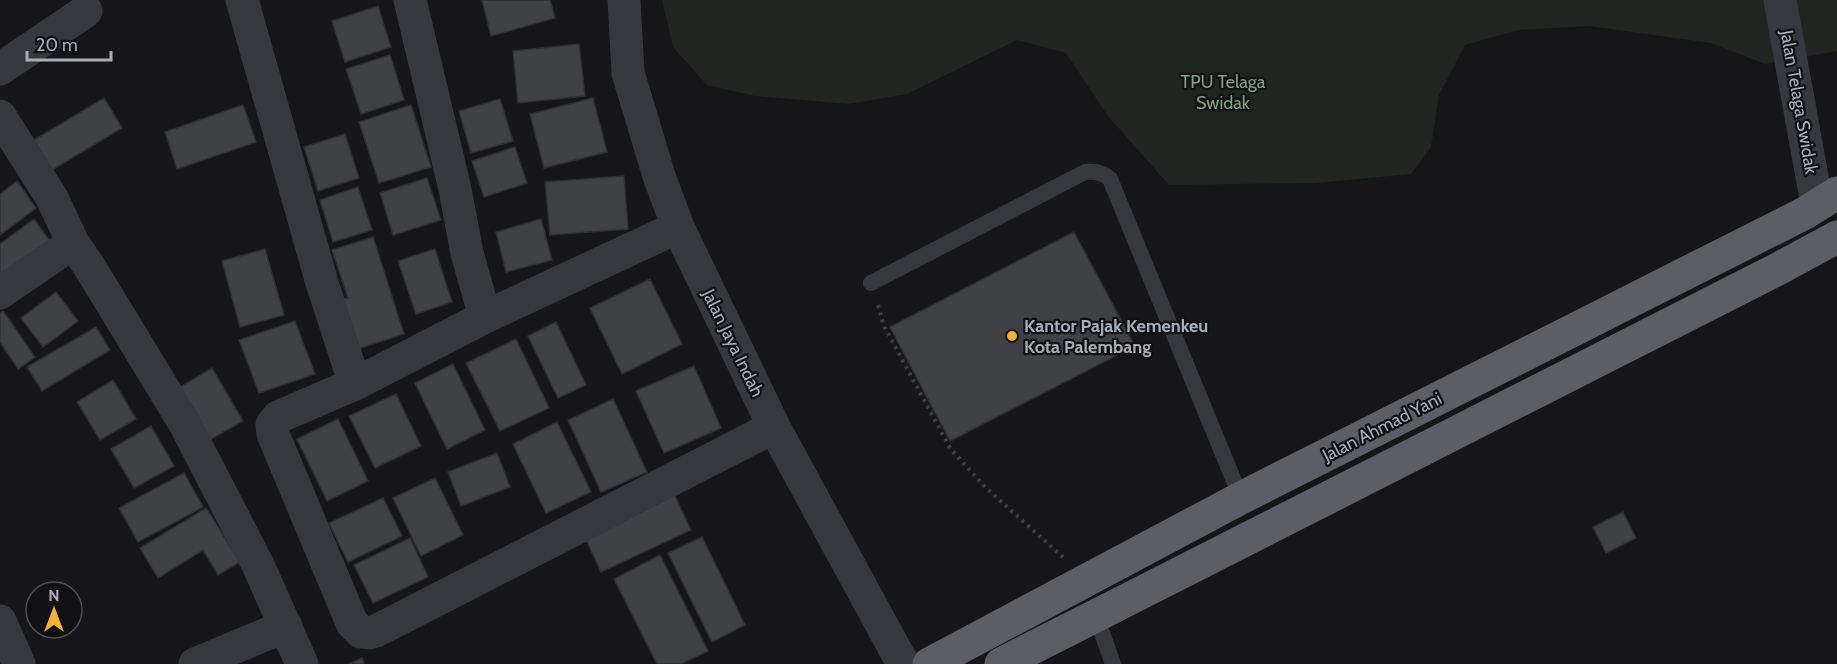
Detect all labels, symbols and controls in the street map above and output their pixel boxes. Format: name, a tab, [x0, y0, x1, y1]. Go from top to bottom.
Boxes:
scale bar	[27, 24, 111, 62]
street label: Jalan Telaga Swidak	[1775, 27, 1823, 177]
text: 20 m	[36, 34, 78, 56]
park label: TPU Telaga Swidak	[1181, 71, 1266, 114]
street label: Jalan Jaya Indah	[697, 285, 769, 401]
place label: Kantor Pajak Kemenkeu Kota Palembang	[1024, 315, 1208, 358]
marker: Kantor Pajak Kemenkeu Kota Palembang	[1005, 329, 1019, 343]
street label: Jalan Ahmad Yani	[1318, 387, 1445, 467]
north arrow	[24, 580, 84, 640]
text: N	[48, 586, 60, 605]

